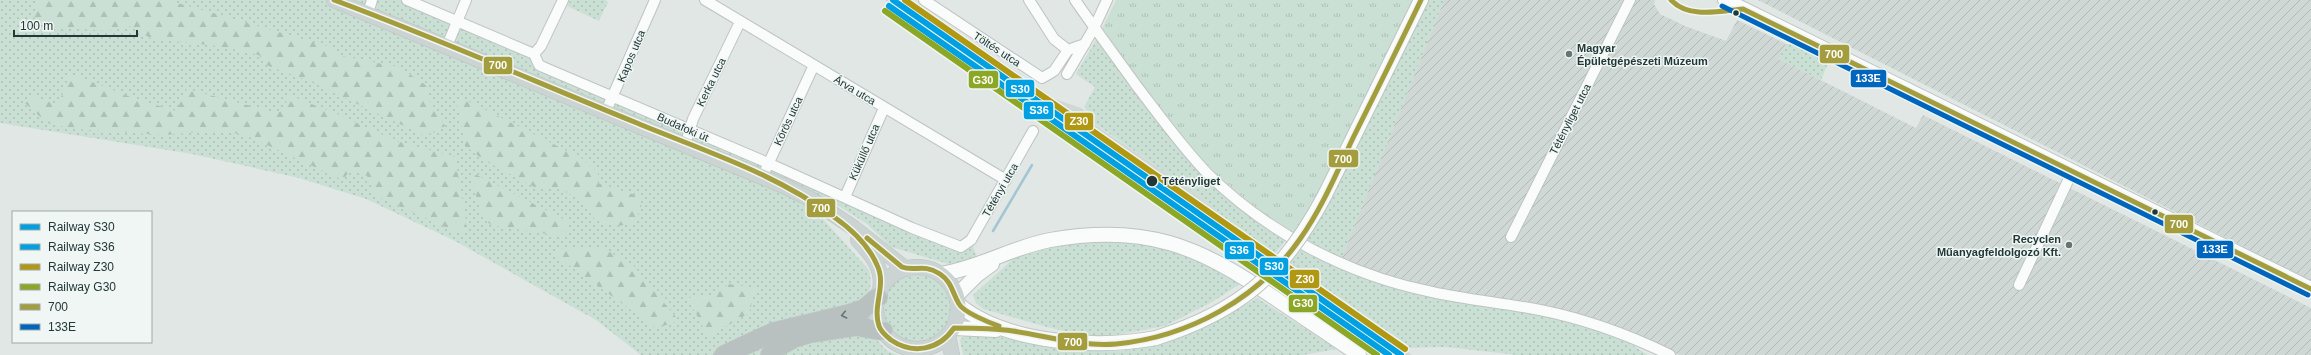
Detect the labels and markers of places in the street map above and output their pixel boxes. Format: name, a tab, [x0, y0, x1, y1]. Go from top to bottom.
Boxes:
unlabelled marker	[1731, 8, 1741, 18]
place label: Magyar Épületgépészeti Múzeum	[1577, 42, 1708, 67]
marker: Magyar Épületgépészeti Múzeum	[1564, 49, 1574, 59]
marker: Tétényliget	[1145, 174, 1159, 188]
place label: Tétényliget	[1162, 175, 1220, 187]
unlabelled marker	[2150, 207, 2160, 217]
place label: Recyclen Műanyagfeldolgozó Kft.	[1937, 233, 2061, 258]
marker: Recyclen Műanyagfeldolgozó Kft.	[2064, 240, 2074, 250]

